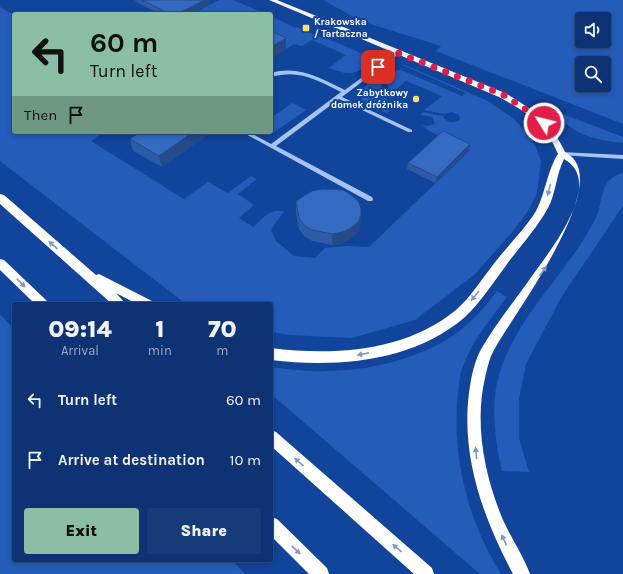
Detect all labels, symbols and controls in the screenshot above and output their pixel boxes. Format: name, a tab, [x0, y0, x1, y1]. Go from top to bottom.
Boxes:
map controls	[575, 12, 611, 92]
button: sound	[575, 12, 611, 48]
place label: Krakowska / Tartaczna	[314, 16, 368, 40]
marker: Krakowska / Tartaczna	[301, 23, 311, 33]
text: 60 m	[90, 26, 158, 59]
icon: left	[24, 28, 76, 80]
pin	[361, 50, 395, 84]
icon: arrive	[367, 56, 389, 78]
button: search	[575, 56, 611, 92]
text: Turn left	[90, 60, 158, 82]
place label: Zabytkowy domek dróżnika	[331, 87, 408, 111]
marker: Zabytkowy domek dróżnika	[411, 94, 421, 104]
position arrow	[523, 102, 565, 144]
icon: arrive	[65, 104, 87, 126]
text: Then	[24, 106, 57, 124]
one-way arrow	[546, 184, 552, 196]
one-way arrow	[48, 240, 58, 249]
one-way arrow	[538, 266, 546, 276]
one-way arrow	[16, 279, 26, 288]
one-way arrow	[471, 290, 480, 301]
text: 09:14	[48, 315, 112, 343]
text: 1	[155, 315, 164, 343]
text: 70	[208, 315, 237, 343]
text: Arrival	[61, 343, 99, 358]
text: min	[148, 343, 172, 358]
text: m	[216, 343, 228, 358]
one-way arrow	[356, 351, 369, 357]
icon: left	[24, 389, 46, 411]
text: Turn left	[58, 391, 117, 409]
text: 60 m	[226, 391, 261, 409]
one-way arrow	[473, 447, 480, 459]
icon: arrive	[24, 449, 46, 471]
text: Arrive at destination	[58, 451, 205, 469]
text: 10 m	[230, 451, 261, 469]
one-way arrow	[294, 458, 305, 467]
button: Exit	[24, 508, 139, 554]
button: Share	[147, 508, 261, 554]
one-way arrow	[501, 534, 507, 545]
one-way arrow	[391, 544, 402, 553]
one-way arrow	[291, 545, 301, 555]

